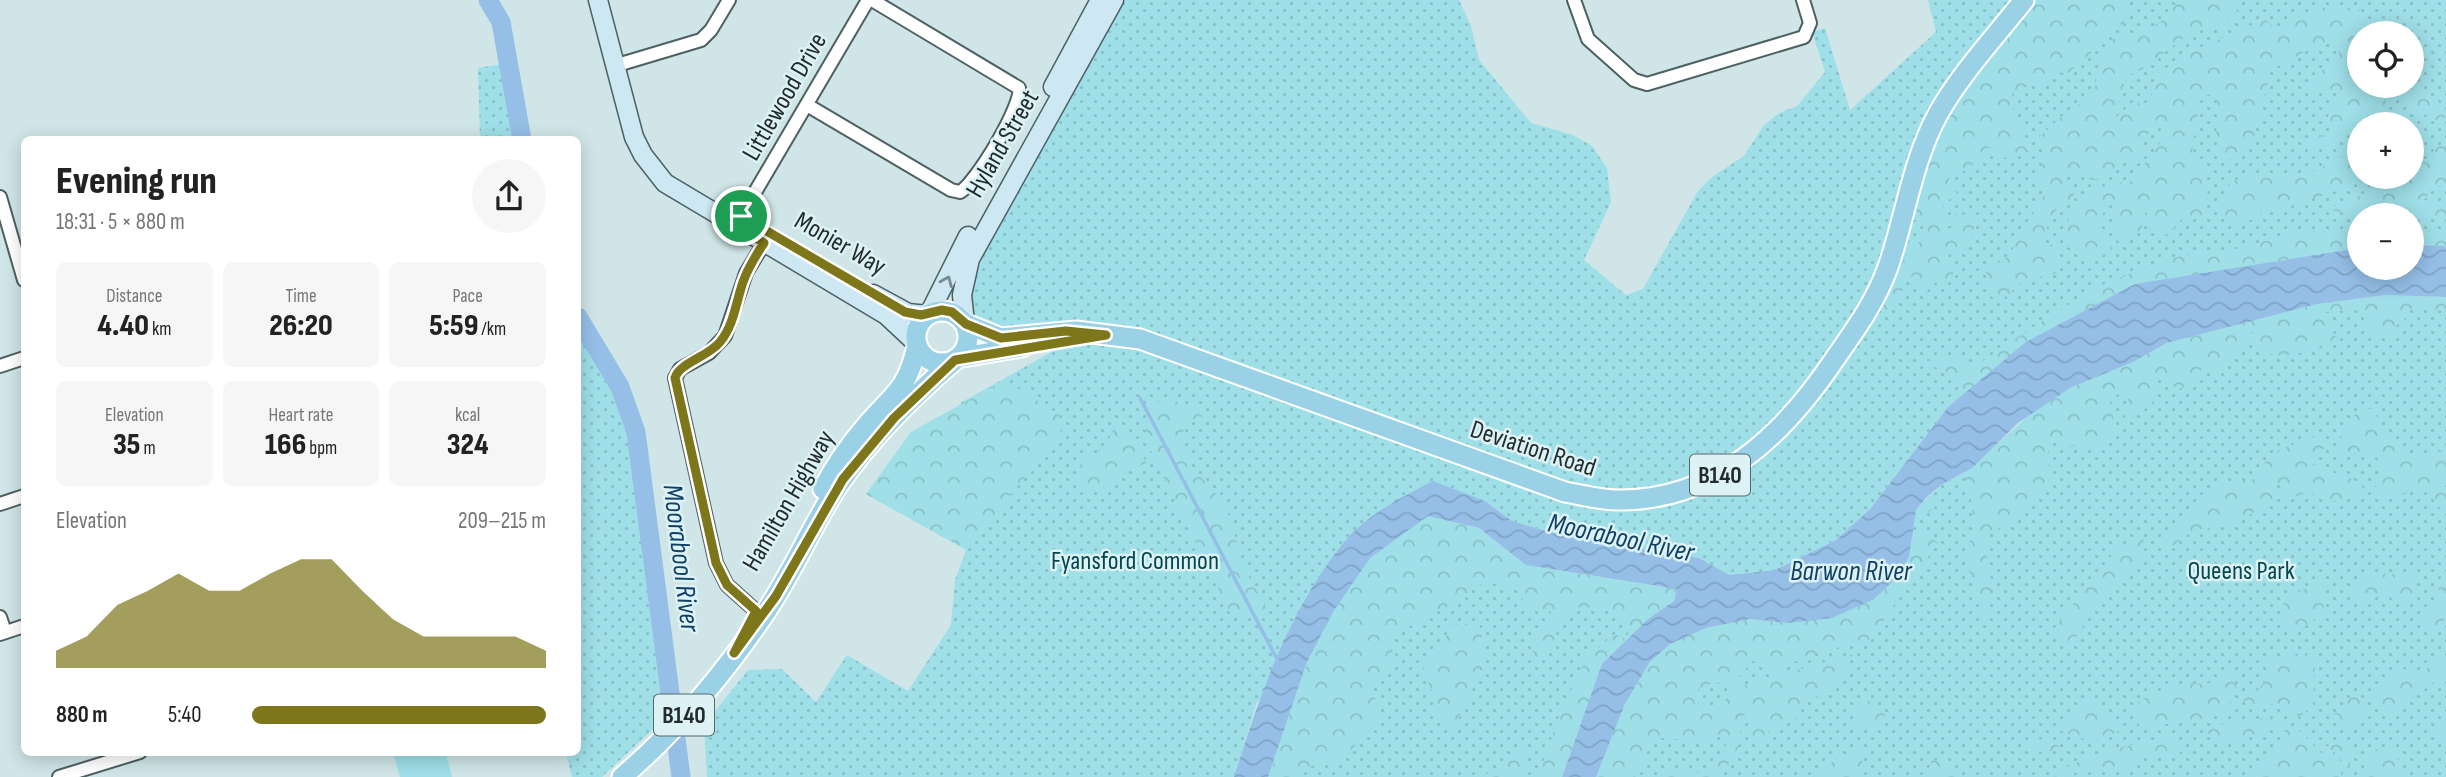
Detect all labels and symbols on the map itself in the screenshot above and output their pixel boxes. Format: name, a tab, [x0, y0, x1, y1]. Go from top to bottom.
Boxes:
street label: Littlewood Drive	[736, 28, 834, 166]
street label: Hyland Street	[960, 85, 1046, 203]
pin	[711, 186, 771, 246]
street label: Monier Way	[789, 205, 891, 283]
one-way arrow	[939, 276, 953, 289]
street label: Deviation Road	[1466, 414, 1600, 484]
street label: Hamilton Highway	[736, 425, 842, 577]
road number: B140	[1690, 454, 1750, 496]
water label: Moorabool River	[656, 482, 707, 635]
water label: Moorabool River	[1545, 506, 1698, 570]
park label: Fyansford Common	[1051, 546, 1219, 577]
water label: Barwon River	[1790, 555, 1913, 588]
park label: Queens Park	[2187, 556, 2295, 587]
road number: B140	[654, 694, 714, 736]

